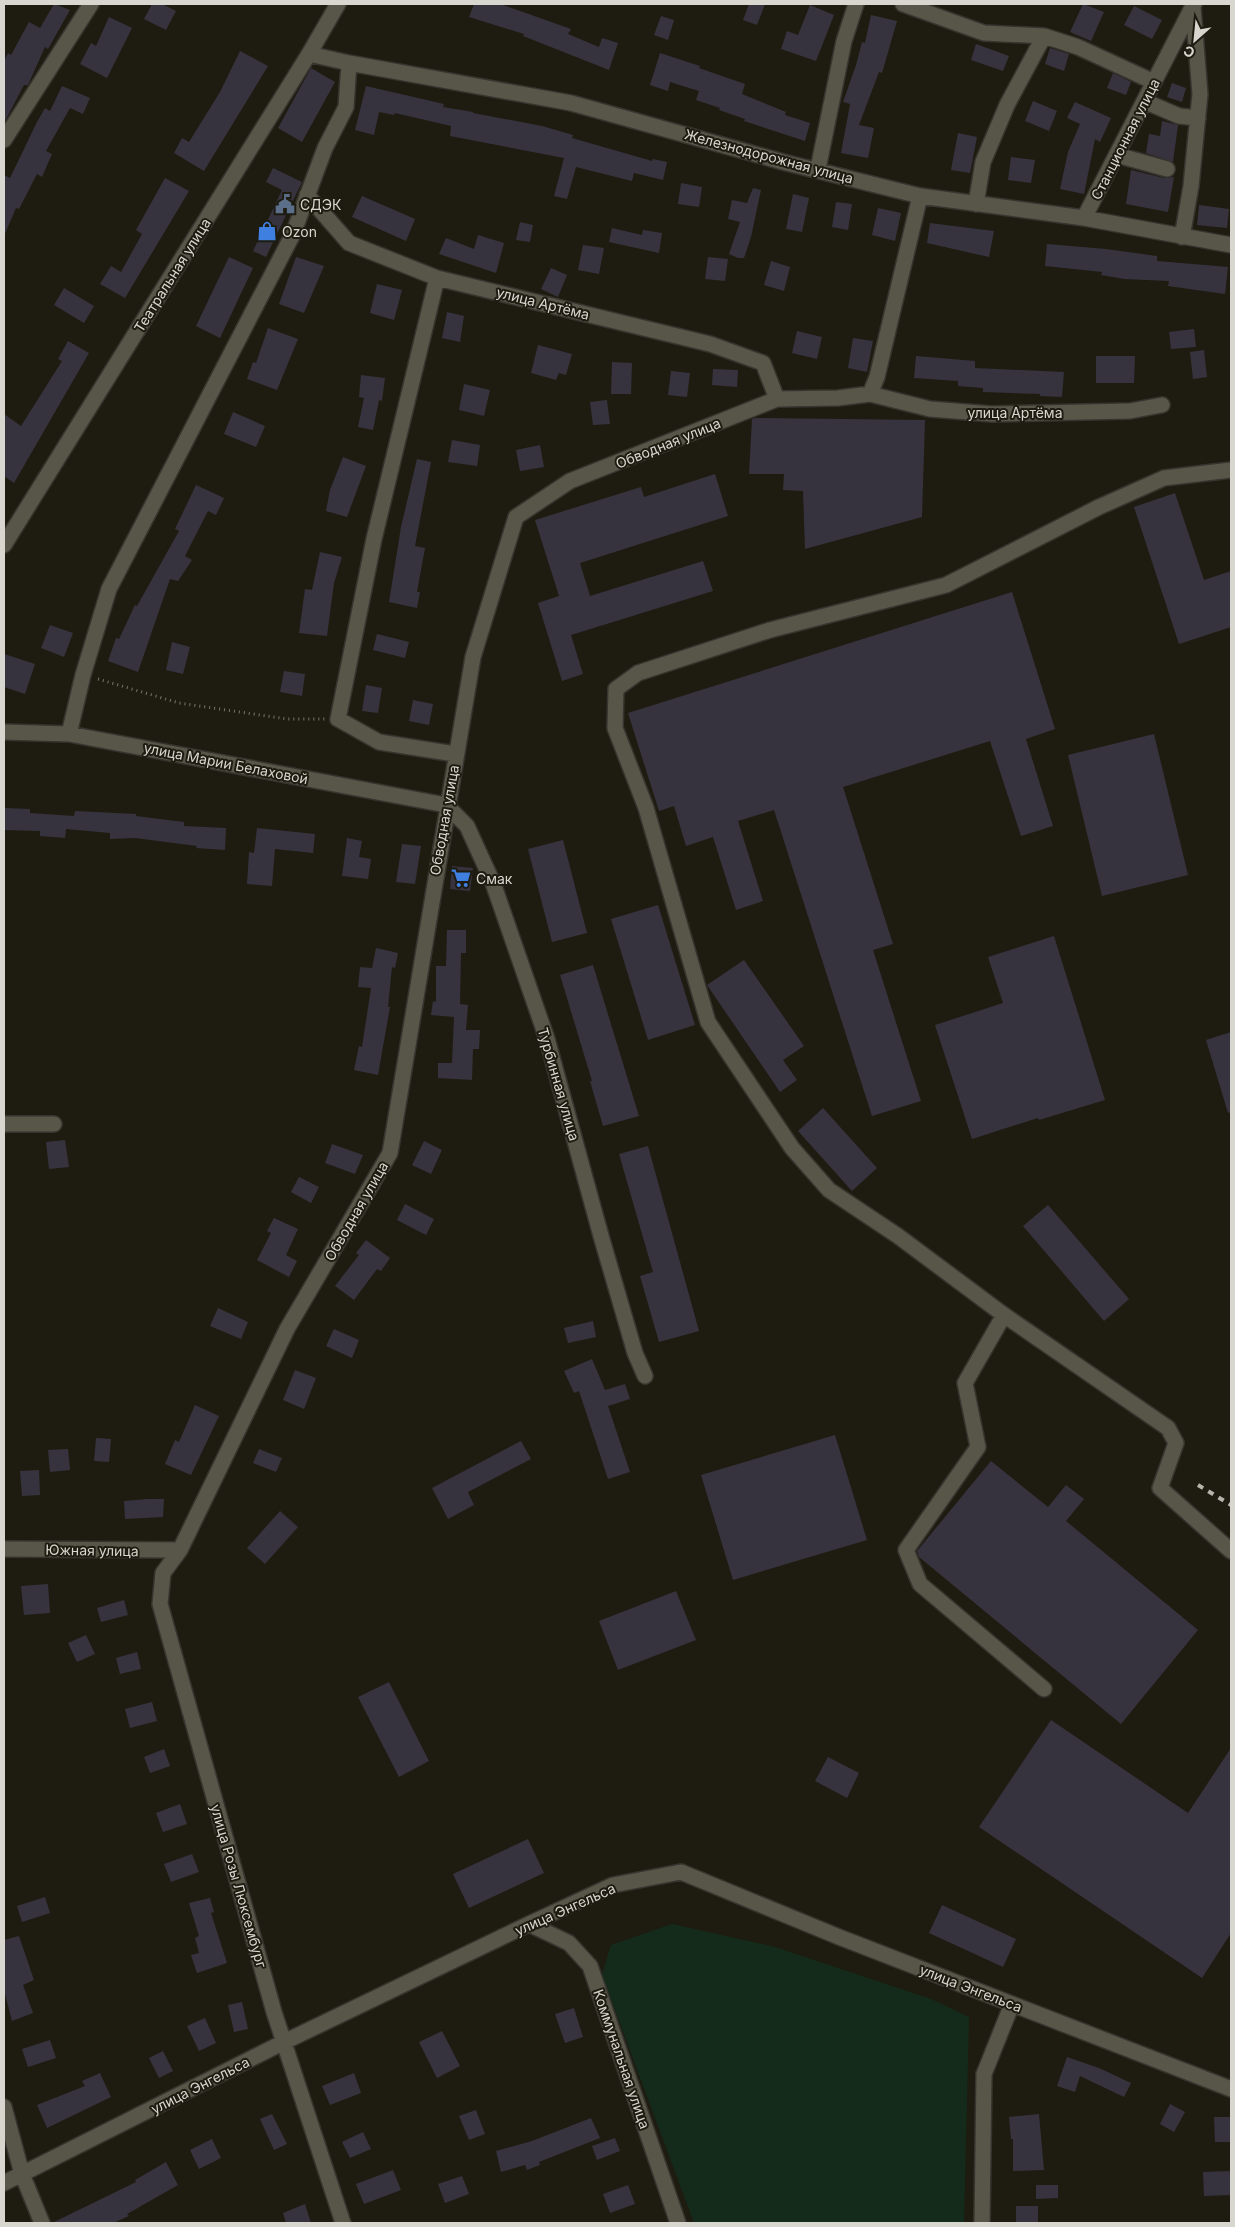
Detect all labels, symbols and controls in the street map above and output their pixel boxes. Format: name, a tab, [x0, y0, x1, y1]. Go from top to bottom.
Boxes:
north arrow	[1170, 15, 1220, 65]
text: С	[1180, 42, 1197, 62]
street label: Станционная улица	[1087, 76, 1163, 202]
street label: Железнодорожная улица	[683, 125, 855, 187]
public building icon: СДЭК	[274, 193, 296, 215]
place label: СДЭК	[300, 196, 342, 213]
street label: Театральная улица	[130, 215, 214, 335]
shop icon: Ozon	[256, 220, 278, 242]
place label: Ozon	[282, 223, 317, 240]
street label: улица Артёма	[495, 283, 591, 323]
street label: улица Артёма	[967, 404, 1063, 421]
street label: Обводная улица	[613, 414, 723, 472]
street label: улица Марии Белаховой	[143, 739, 309, 787]
street label: Обводная улица	[426, 764, 462, 876]
supermarket icon: Смак	[450, 867, 472, 889]
place label: Смак	[476, 870, 513, 887]
street label: Турбинная улица	[535, 1025, 583, 1143]
street label: Обводная улица	[321, 1158, 391, 1264]
street label: Южная улица	[45, 1541, 139, 1559]
street label: улица Розы Люксембург	[207, 1802, 271, 1970]
street label: улица Энгельса	[512, 1879, 618, 1939]
street label: улица Энгельса	[917, 1961, 1025, 2015]
street label: Коммунальная улица	[590, 1987, 654, 2131]
street label: улица Энгельса	[148, 2053, 252, 2117]

